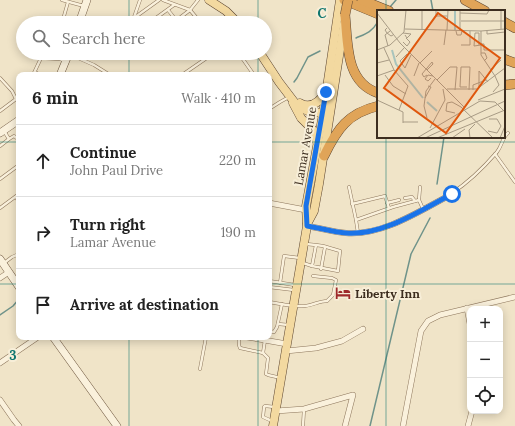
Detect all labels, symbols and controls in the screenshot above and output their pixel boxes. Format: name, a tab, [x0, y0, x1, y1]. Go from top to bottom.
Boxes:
text: C	[318, 5, 327, 22]
inset map	[377, 10, 505, 138]
search box	[16, 16, 272, 60]
icon: search	[30, 27, 52, 49]
text: Search here	[62, 29, 145, 48]
route end	[317, 83, 335, 101]
text: 6 min	[32, 87, 78, 109]
text: Walk · 410 m	[181, 90, 256, 107]
street label: Lamar Avenue	[291, 105, 319, 186]
text: Continue	[70, 143, 136, 162]
icon: ahead	[32, 150, 54, 172]
text: 220 m	[219, 152, 256, 169]
text: John Paul Drive	[70, 162, 163, 179]
route start	[443, 185, 461, 203]
text: Turn right	[70, 215, 146, 234]
icon: right	[32, 222, 54, 244]
text: 190 m	[221, 224, 256, 241]
text: Lamar Avenue	[70, 234, 156, 251]
hotel icon: Liberty Inn	[334, 284, 352, 302]
place label: Liberty Inn	[355, 286, 420, 301]
icon: arrive	[32, 294, 54, 316]
text: Arrive at destination	[70, 295, 219, 314]
map controls	[467, 306, 503, 414]
button: +	[467, 306, 503, 342]
button: −	[467, 342, 503, 378]
text: 3	[9, 347, 17, 364]
button: locate	[467, 378, 503, 414]

